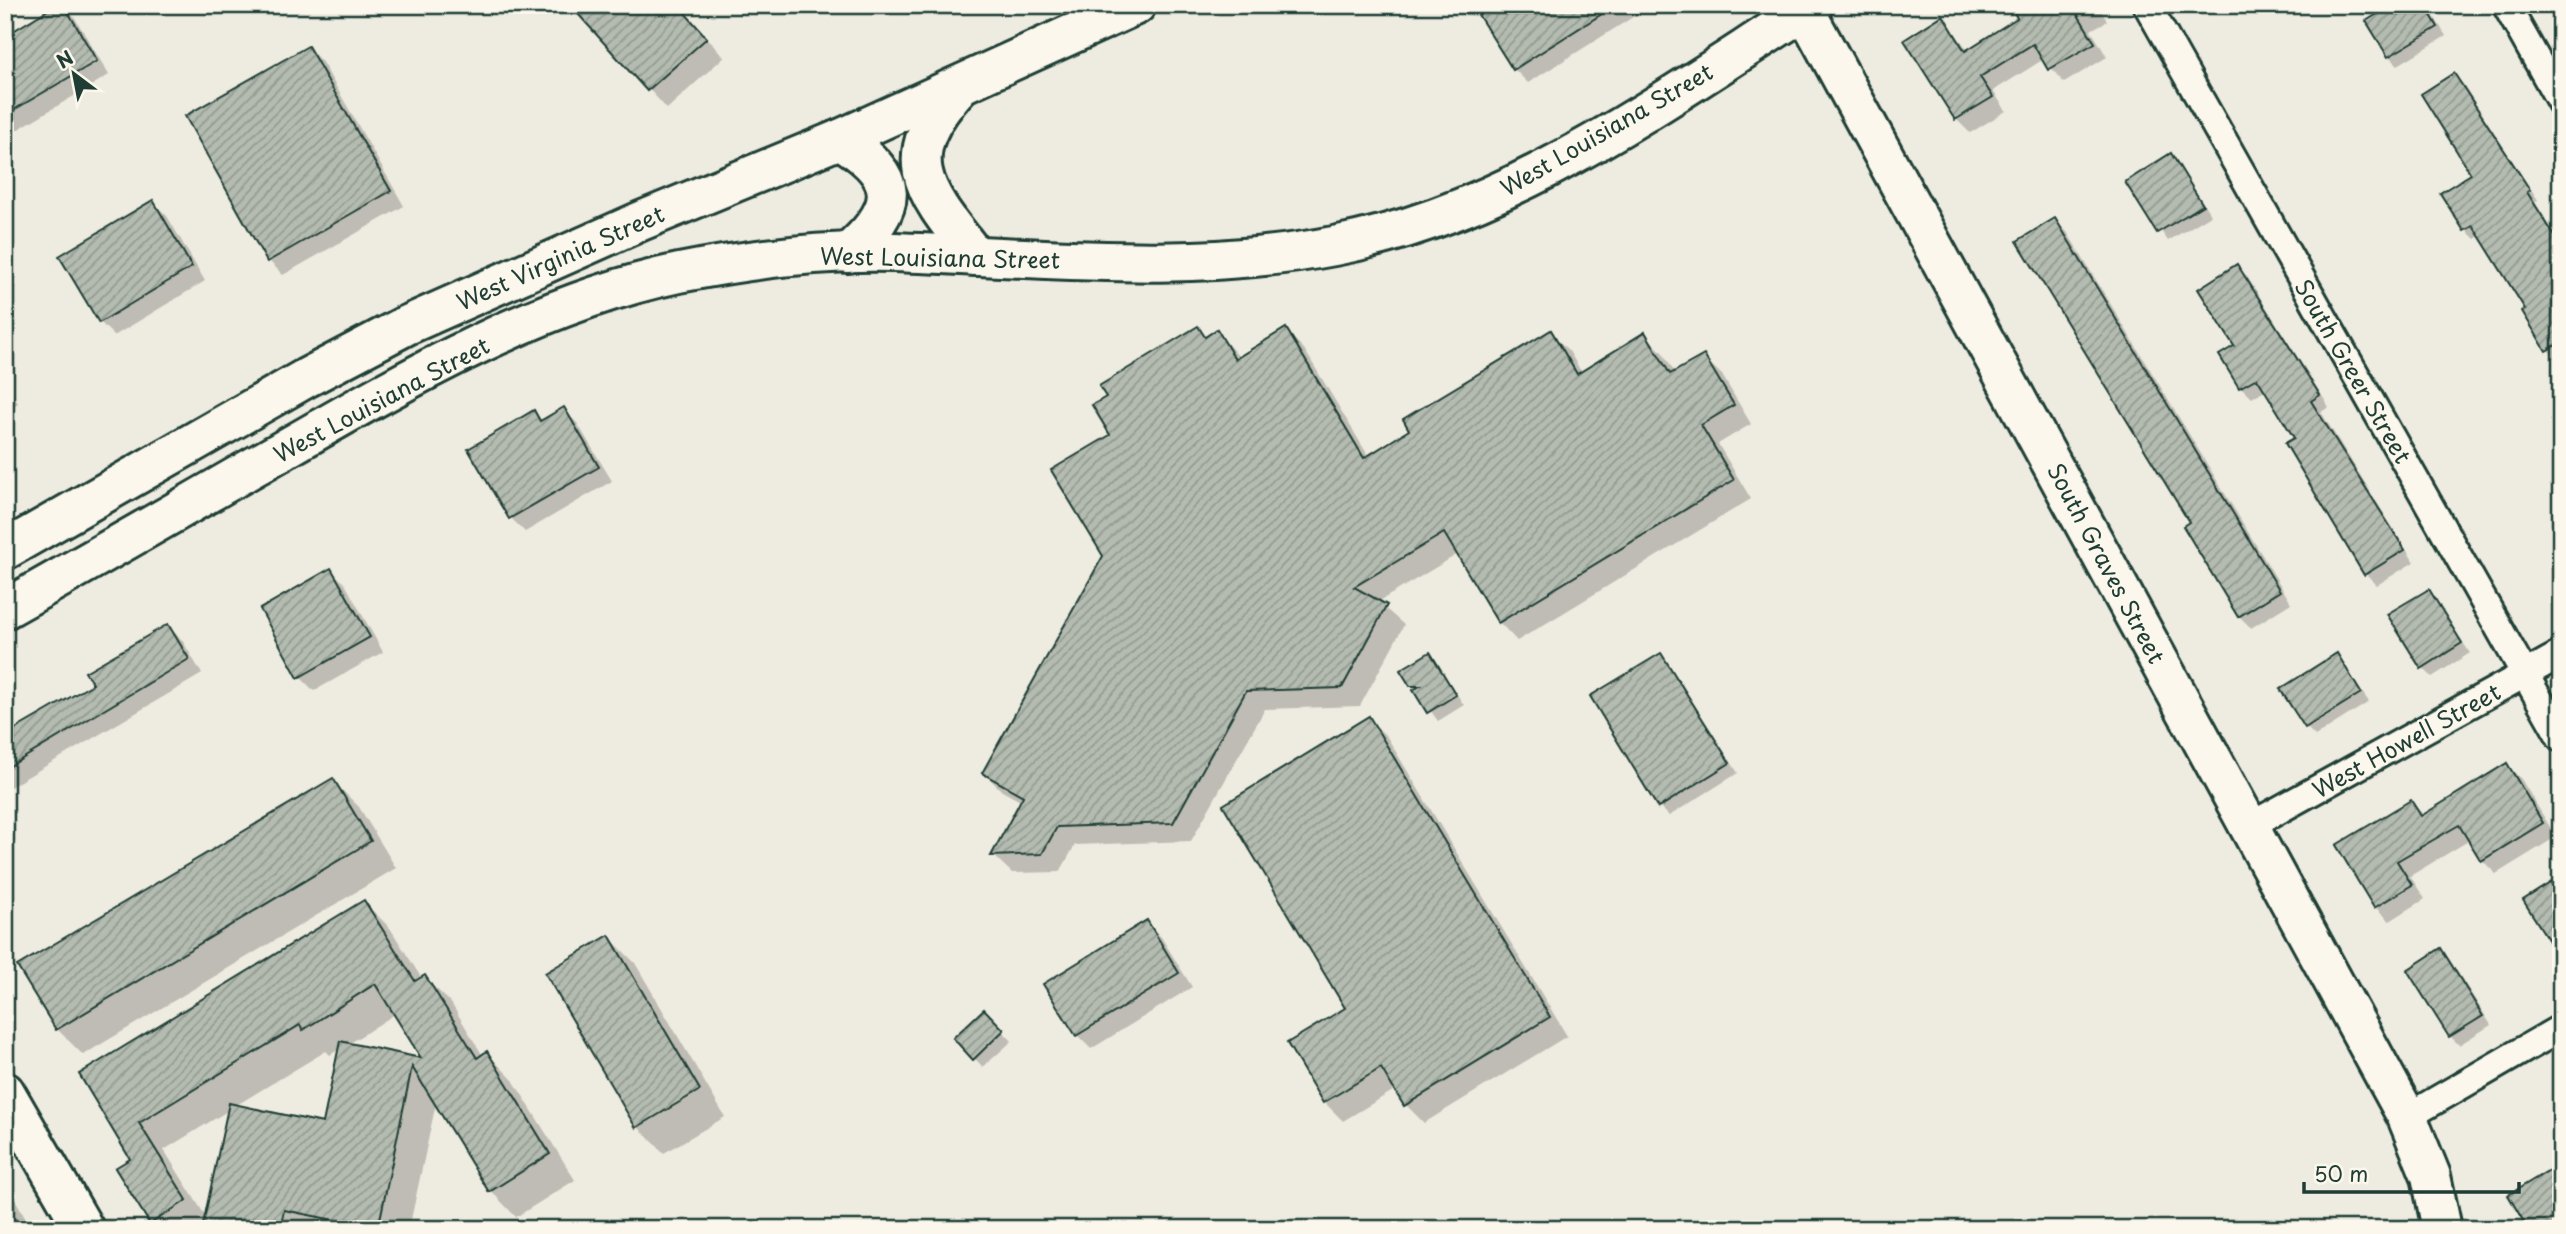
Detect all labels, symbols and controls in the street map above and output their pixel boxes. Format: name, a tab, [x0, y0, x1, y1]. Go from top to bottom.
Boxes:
north arrow	[38, 38, 108, 108]
text: N	[51, 43, 78, 75]
street label: West Louisiana Street	[1493, 54, 1719, 204]
street label: West Virginia Street	[451, 195, 669, 319]
street label: West Louisiana Street	[820, 237, 1060, 277]
street label: South Greer Street	[2287, 272, 2421, 470]
street label: West Louisiana Street	[267, 327, 495, 471]
street label: South Graves Street	[2039, 457, 2175, 669]
street label: West Howell Street	[2306, 674, 2506, 806]
scale bar	[2304, 1150, 2519, 1194]
text: 50 m	[2314, 1157, 2368, 1189]

